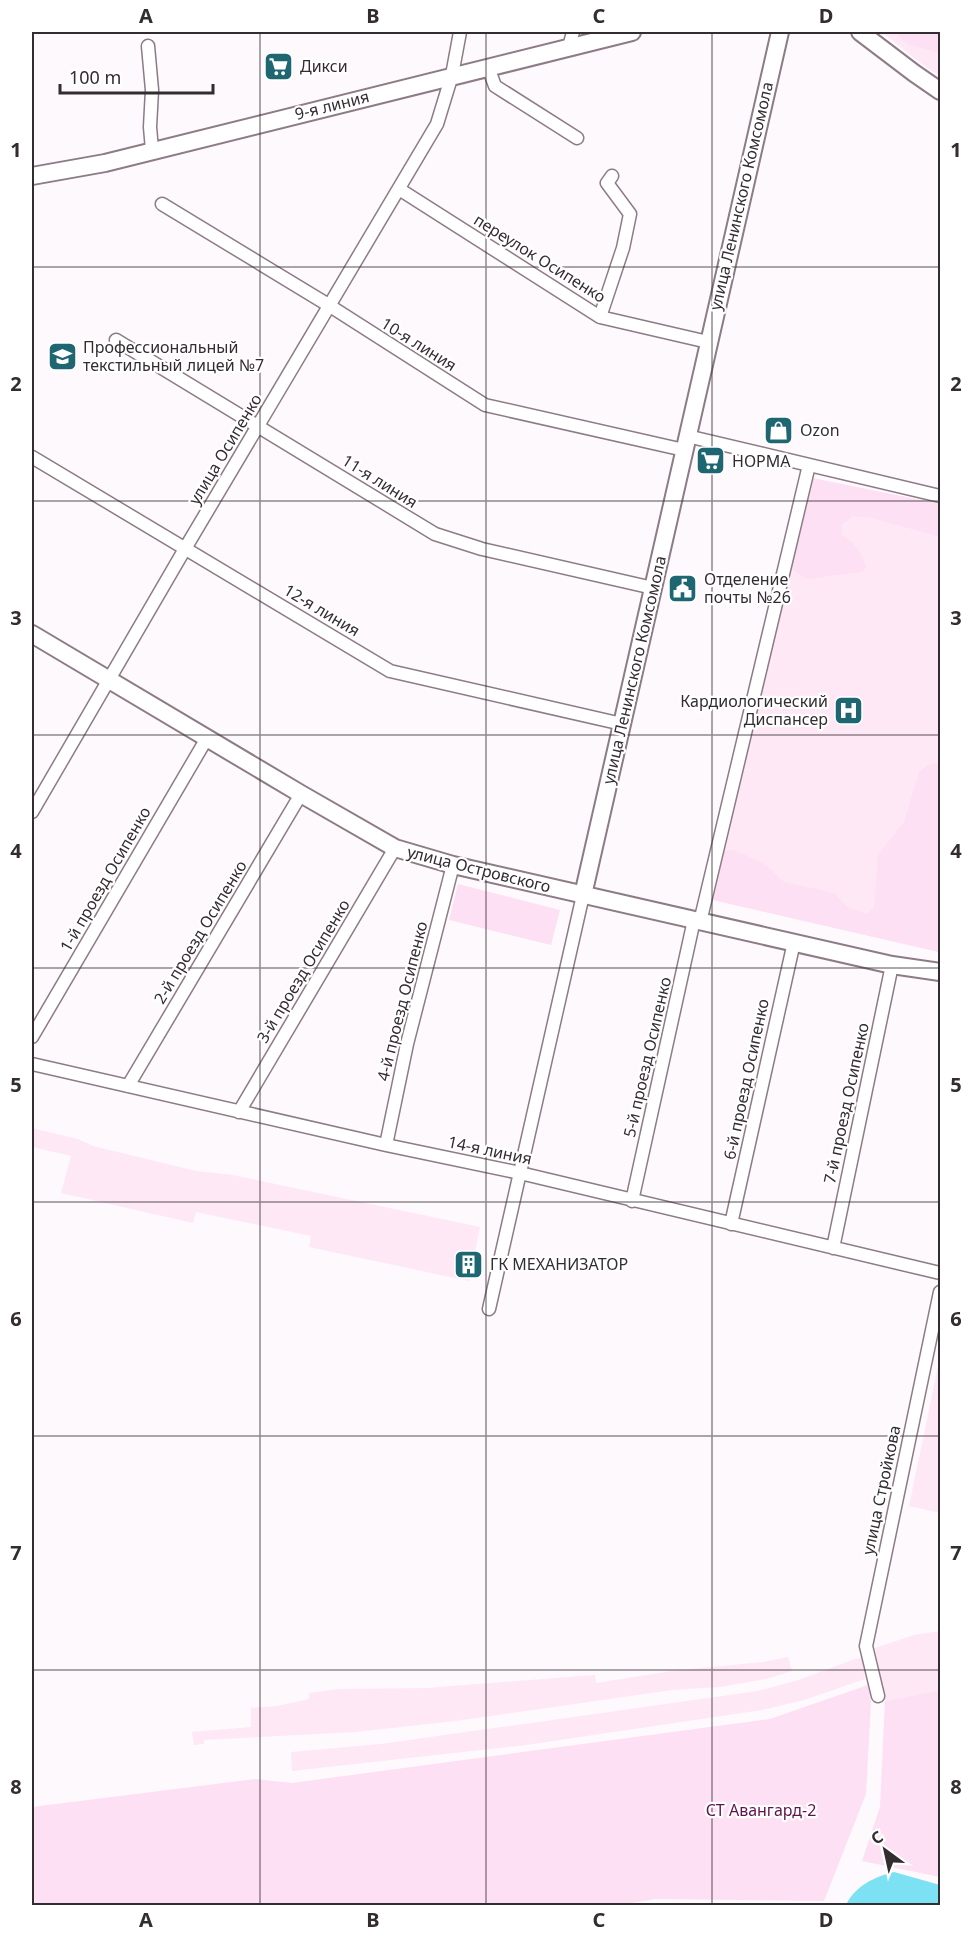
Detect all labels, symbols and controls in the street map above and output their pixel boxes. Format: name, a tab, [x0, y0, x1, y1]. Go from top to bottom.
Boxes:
text: A	[139, 2, 153, 29]
text: B	[366, 2, 380, 29]
text: C	[593, 2, 606, 29]
text: D	[819, 2, 833, 29]
supermarket icon: Дикси	[263, 50, 295, 82]
place label: Дикси	[300, 55, 348, 77]
scale bar	[60, 57, 213, 95]
text: 100 m	[69, 65, 121, 89]
street label: улица Ленинского Комсомола	[704, 80, 778, 312]
street label: 9-я линия	[292, 85, 372, 125]
text: 1	[10, 136, 22, 163]
text: 1	[950, 136, 962, 163]
street label: переулок Осипенко	[470, 209, 610, 307]
street label: 10-я линия	[377, 312, 461, 376]
place label: Профессиональный текстильный лицей №7	[83, 336, 264, 376]
school or university icon: Профессиональный текстильный лицей №7	[46, 340, 78, 372]
text: 2	[10, 370, 22, 397]
text: 2	[950, 370, 962, 397]
street label: улица Осипенко	[183, 390, 267, 508]
shop icon: Ozon	[763, 414, 795, 446]
place label: Ozon	[800, 419, 840, 441]
supermarket icon: НОРМА	[695, 445, 727, 477]
street label: 11-я линия	[338, 449, 422, 513]
place label: НОРМА	[732, 450, 791, 472]
street label: улица Ленинского Комсомола	[597, 554, 671, 786]
place label: Отделение почты №26	[704, 568, 791, 608]
public building icon: Отделение почты №26	[667, 572, 699, 604]
street label: 12-я линия	[280, 579, 364, 641]
text: 3	[10, 604, 22, 631]
text: 3	[950, 604, 962, 631]
place label: Кардиологический Диспансер	[680, 690, 828, 730]
hospital icon: Кардиологический Диспансер	[833, 694, 865, 726]
street label: 1-й проезд Осипенко	[55, 803, 155, 955]
text: 4	[10, 837, 22, 864]
text: 4	[950, 837, 962, 864]
street label: улица Островского	[405, 841, 553, 897]
street label: 2-й проезд Осипенко	[148, 856, 252, 1008]
street label: 3-й проезд Осипенко	[251, 895, 355, 1047]
street label: 4-й проезд Осипенко	[372, 919, 432, 1083]
street label: 5-й проезд Осипенко	[618, 975, 676, 1139]
street label: 6-й проезд Осипенко	[718, 997, 774, 1161]
street label: 7-й проезд Осипенко	[818, 1021, 874, 1185]
text: 5	[10, 1071, 22, 1098]
text: 5	[950, 1071, 962, 1098]
street label: 14-я линия	[446, 1130, 534, 1170]
building icon: ГК МЕХАНИЗАТОР	[453, 1248, 485, 1280]
place label: ГК МЕХАНИЗАТОР	[490, 1253, 628, 1275]
text: 6	[10, 1305, 22, 1332]
text: 6	[950, 1305, 962, 1332]
street label: улица Стройкова	[857, 1423, 905, 1557]
text: 7	[10, 1539, 22, 1566]
text: 7	[950, 1539, 962, 1566]
text: 8	[10, 1773, 22, 1800]
text: 8	[950, 1773, 962, 1800]
park label: СТ Авангард-2	[706, 1799, 816, 1821]
north arrow	[855, 1820, 915, 1880]
text: С	[867, 1825, 887, 1849]
text: A	[139, 1906, 153, 1933]
text: B	[366, 1906, 380, 1933]
text: C	[593, 1906, 606, 1933]
text: D	[819, 1906, 833, 1933]

